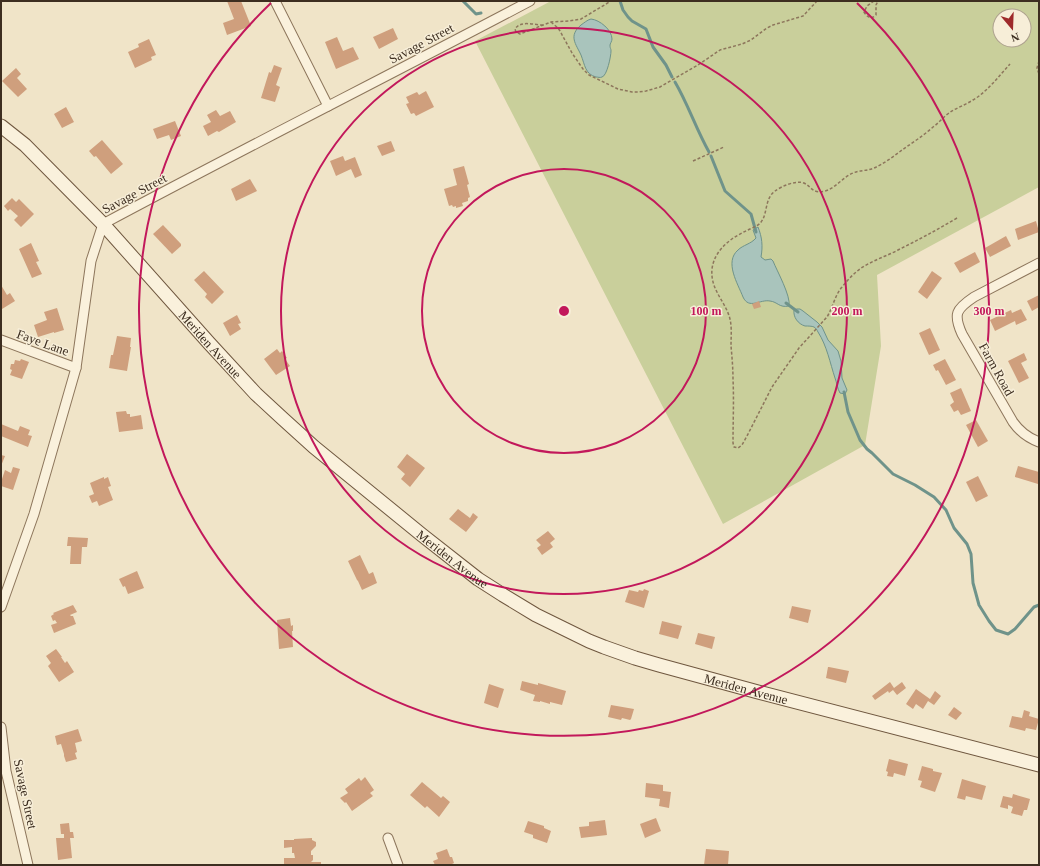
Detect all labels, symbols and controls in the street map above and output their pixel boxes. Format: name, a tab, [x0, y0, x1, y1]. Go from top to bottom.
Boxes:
north arrow	[992, 8, 1032, 48]
street label: Savage Street	[386, 20, 456, 67]
text: N	[1009, 30, 1021, 44]
street label: Savage Street	[99, 170, 169, 217]
centre of rings	[557, 304, 571, 318]
text: 100 m	[691, 304, 722, 318]
text: 200 m	[832, 304, 863, 318]
text: 300 m	[974, 304, 1005, 318]
street label: Meriden Avenue	[176, 308, 245, 382]
street label: Faye Lane	[15, 326, 71, 359]
street label: Farm Road	[976, 340, 1017, 399]
street label: Meriden Avenue	[414, 527, 491, 592]
street label: Meriden Avenue	[702, 671, 790, 708]
street label: Savage Street	[11, 758, 40, 831]

